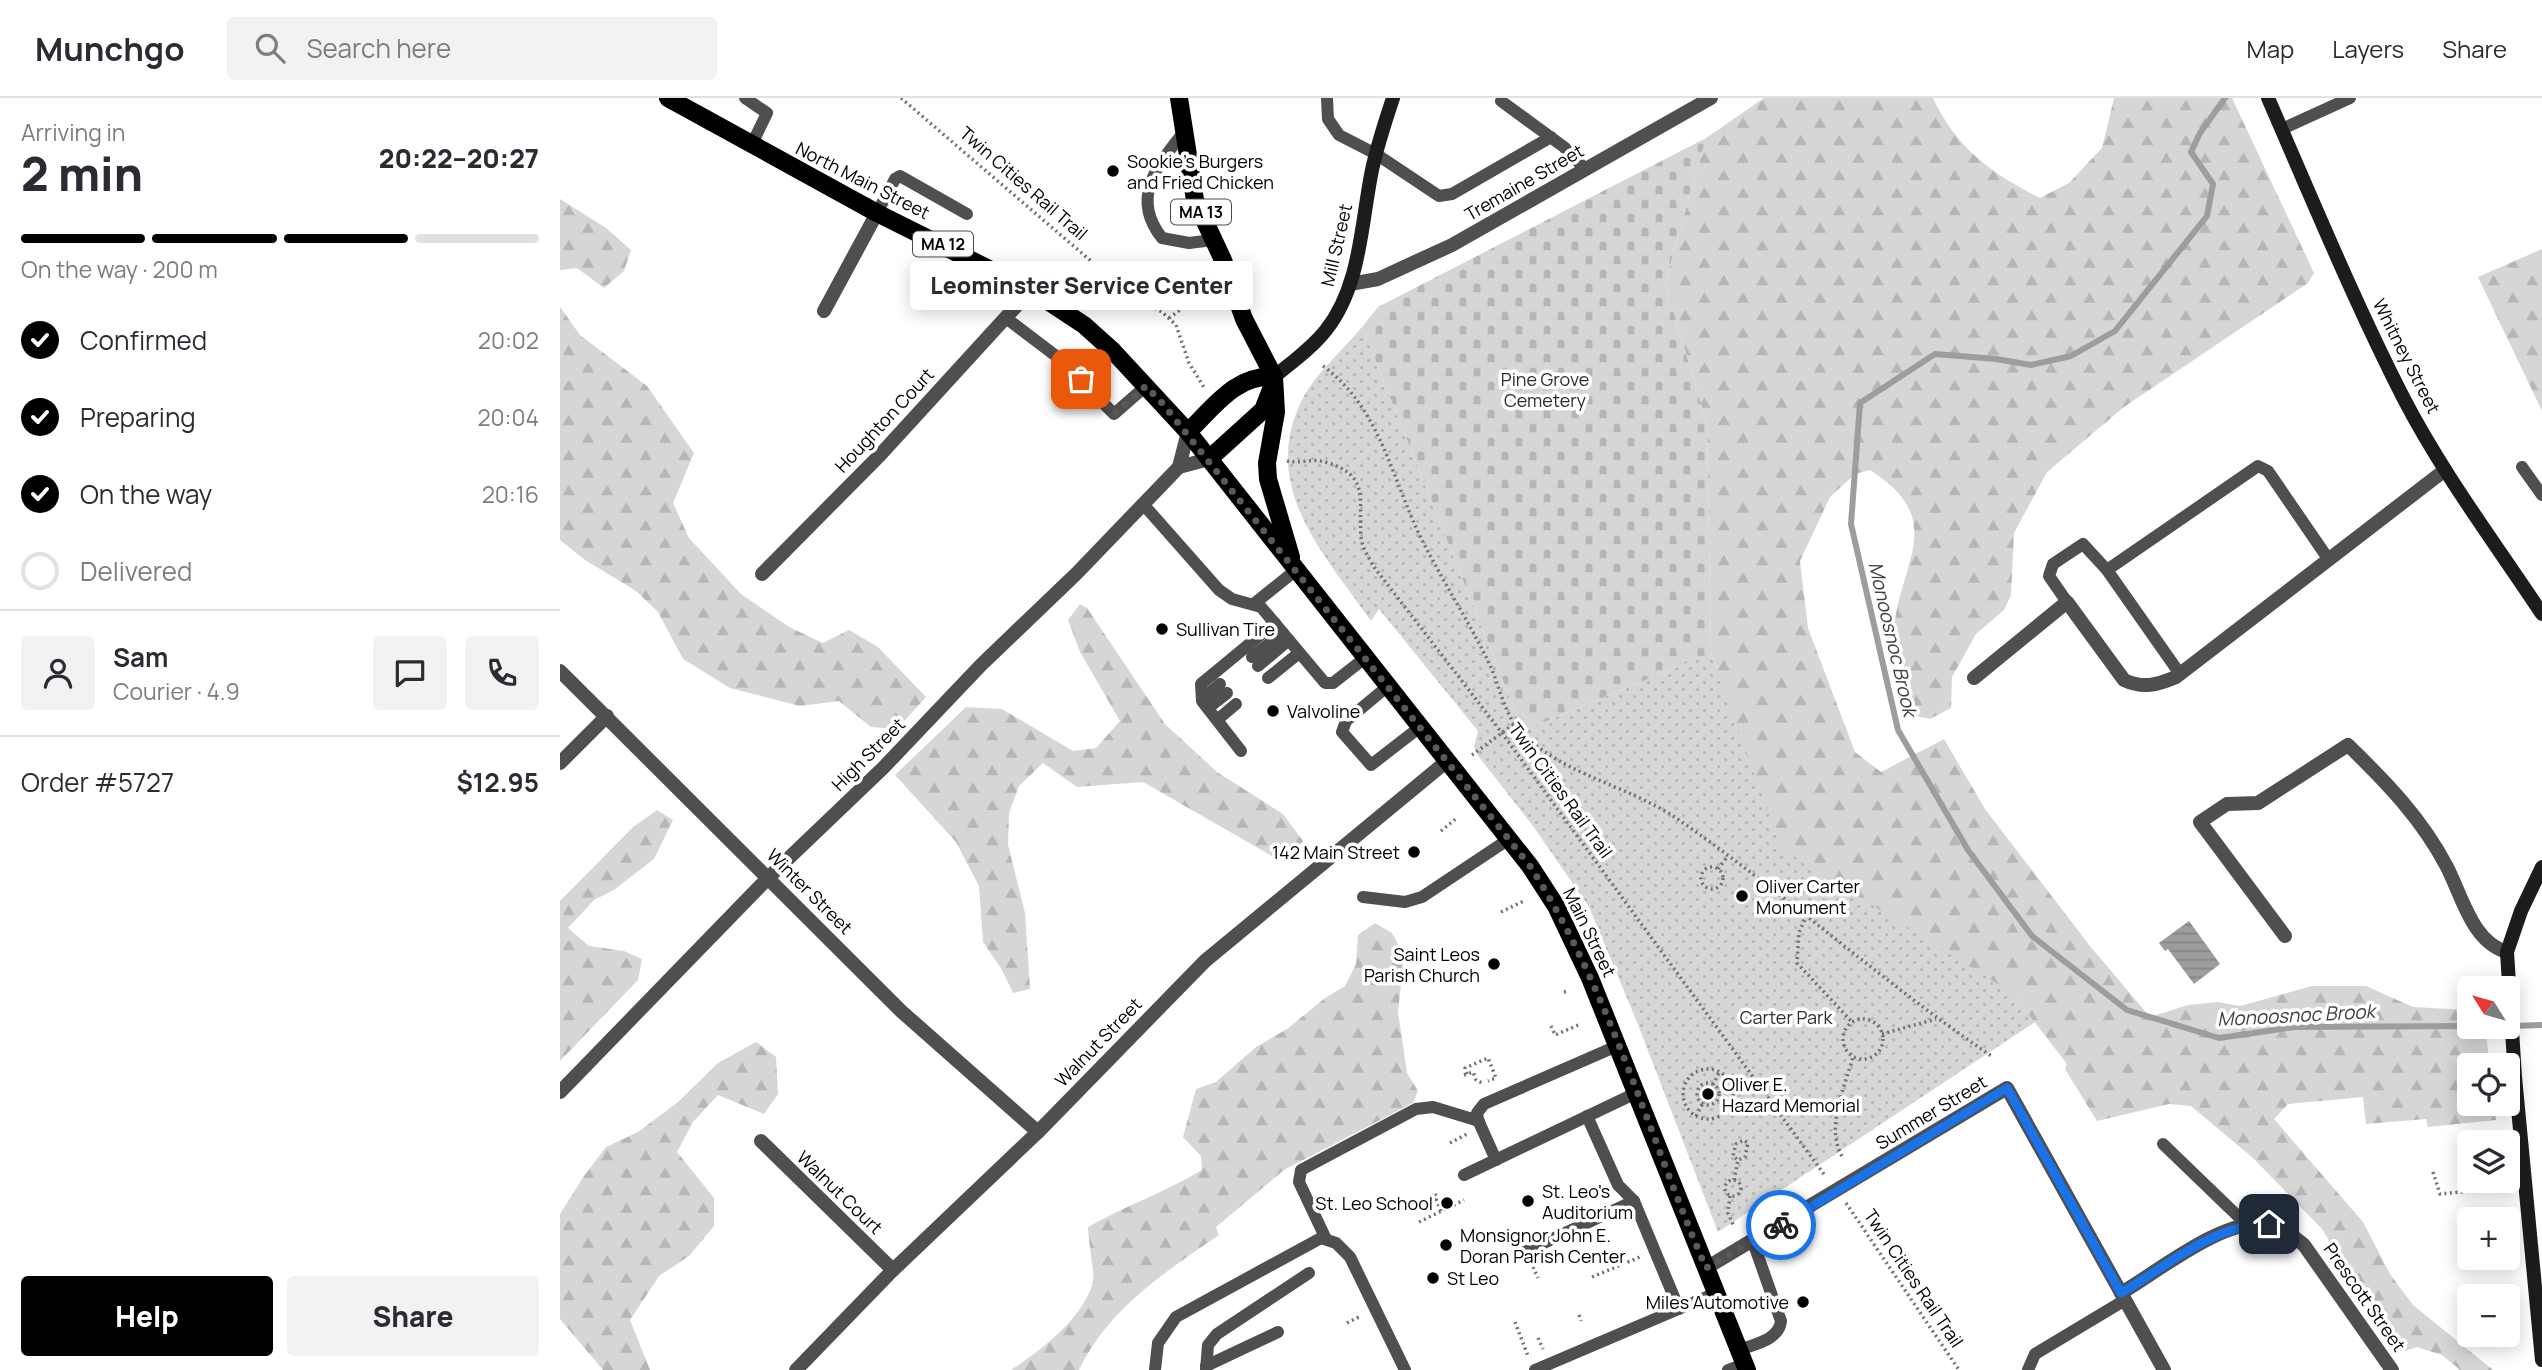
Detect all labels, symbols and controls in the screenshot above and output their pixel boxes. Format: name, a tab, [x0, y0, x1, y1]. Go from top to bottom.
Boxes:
search box	[227, 17, 717, 80]
text: Munchgo	[35, 26, 185, 71]
icon: search	[251, 29, 289, 67]
text: Search here	[307, 30, 451, 66]
text: Map	[2247, 32, 2294, 65]
text: Layers	[2332, 32, 2404, 65]
text: Share	[2442, 32, 2507, 65]
text: Arriving in	[21, 116, 126, 148]
street label: Twin Cities Rail Trail	[955, 121, 1093, 245]
street label: North Main Street	[792, 136, 934, 224]
street label: Tremaine Street	[1460, 138, 1588, 226]
text: 20:22–20:27	[379, 140, 539, 176]
text: 2 min	[21, 142, 143, 205]
place label: Sookie's Burgers and Fried Chicken	[1127, 149, 1274, 194]
marker: Sookie's Burgers and Fried Chicken	[1105, 163, 1121, 179]
road number: MA 13	[1171, 200, 1231, 224]
street label: Mill Street	[1315, 201, 1357, 289]
road number: MA 12	[913, 232, 973, 256]
text: On the way · 200 m	[21, 253, 218, 285]
callout: Leominster Service Center	[910, 260, 1252, 309]
text: Leominster Service Center	[930, 269, 1233, 301]
street label: Whitney Street	[2368, 294, 2446, 418]
icon: check	[21, 321, 59, 359]
text: Confirmed	[80, 322, 207, 358]
text: 20:02	[478, 324, 539, 356]
pin	[1051, 349, 1111, 409]
icon: bag	[1062, 360, 1100, 398]
street label: Houghton Court	[829, 363, 939, 477]
park label: Pine Grove Cemetery	[1501, 367, 1589, 412]
icon: check	[21, 398, 59, 436]
text: Preparing	[80, 399, 196, 435]
text: 20:04	[477, 401, 539, 433]
icon: check	[21, 475, 59, 513]
text: On the way	[80, 476, 212, 512]
text: 20:16	[482, 478, 539, 510]
text: Delivered	[80, 553, 192, 589]
water label: Monoosnoc Brook	[1863, 559, 1924, 721]
place label: Sullivan Tire	[1176, 617, 1275, 641]
marker: Sullivan Tire	[1154, 621, 1170, 637]
button: person	[21, 636, 95, 710]
button: chat	[373, 636, 447, 710]
button: phone	[465, 636, 539, 710]
text: Sam	[113, 639, 168, 675]
text: Courier · 4.9	[113, 675, 240, 707]
place label: Valvoline	[1287, 699, 1360, 723]
marker: Valvoline	[1265, 703, 1281, 719]
street label: High Street	[826, 712, 910, 796]
street label: Twin Cities Rail Trail	[1504, 718, 1618, 862]
text: Order #5727	[21, 764, 174, 800]
text: $12.95	[457, 764, 539, 800]
place label: 142 Main Street	[1272, 840, 1400, 864]
street label: Winter Street	[762, 843, 858, 939]
marker: 142 Main Street	[1406, 844, 1422, 860]
place label: Oliver Carter Monument	[1756, 874, 1861, 919]
street label: Main Street	[1558, 883, 1622, 981]
marker: Oliver Carter Monument	[1734, 888, 1750, 904]
place label: Saint Leos Parish Church	[1364, 942, 1480, 987]
marker: Saint Leos Parish Church	[1486, 956, 1502, 972]
north arrow	[2457, 976, 2520, 1040]
map controls	[2457, 976, 2520, 1347]
street label: Walnut Street	[1049, 992, 1147, 1092]
water label: Monoosnoc Brook	[2217, 998, 2378, 1032]
park label: Carter Park	[1740, 1005, 1833, 1029]
button: locate	[2457, 1053, 2520, 1116]
street label: Summer Street	[1871, 1069, 1991, 1155]
place label: Oliver E. Hazard Memorial	[1722, 1072, 1860, 1117]
marker: Oliver E. Hazard Memorial	[1700, 1086, 1716, 1102]
button: layers	[2457, 1130, 2520, 1193]
street label: Walnut Court	[792, 1145, 888, 1239]
place label: St. Leo's Auditorium	[1542, 1179, 1633, 1224]
courier	[1746, 1190, 1816, 1260]
place label: St. Leo School	[1315, 1191, 1433, 1215]
marker: St. Leo's Auditorium	[1520, 1193, 1536, 1209]
pin	[2239, 1194, 2299, 1254]
marker: St. Leo School	[1439, 1195, 1455, 1211]
street label: Twin Cities Rail Trail	[1859, 1204, 1969, 1352]
icon: home	[2250, 1205, 2288, 1243]
icon: bike	[1762, 1206, 1800, 1244]
button: +	[2457, 1207, 2520, 1270]
place label: Monsignor John E. Doran Parish Center	[1460, 1223, 1626, 1268]
marker: Monsignor John E. Doran Parish Center	[1438, 1237, 1454, 1253]
street label: Prescott Street	[2319, 1238, 2411, 1356]
place label: St Leo	[1447, 1266, 1499, 1290]
marker: St Leo	[1425, 1270, 1441, 1286]
button: Help	[21, 1276, 273, 1356]
button: Share	[287, 1276, 539, 1356]
button: −	[2457, 1284, 2520, 1347]
place label: Miles Automotive	[1646, 1290, 1789, 1314]
marker: Miles Automotive	[1795, 1294, 1811, 1310]

